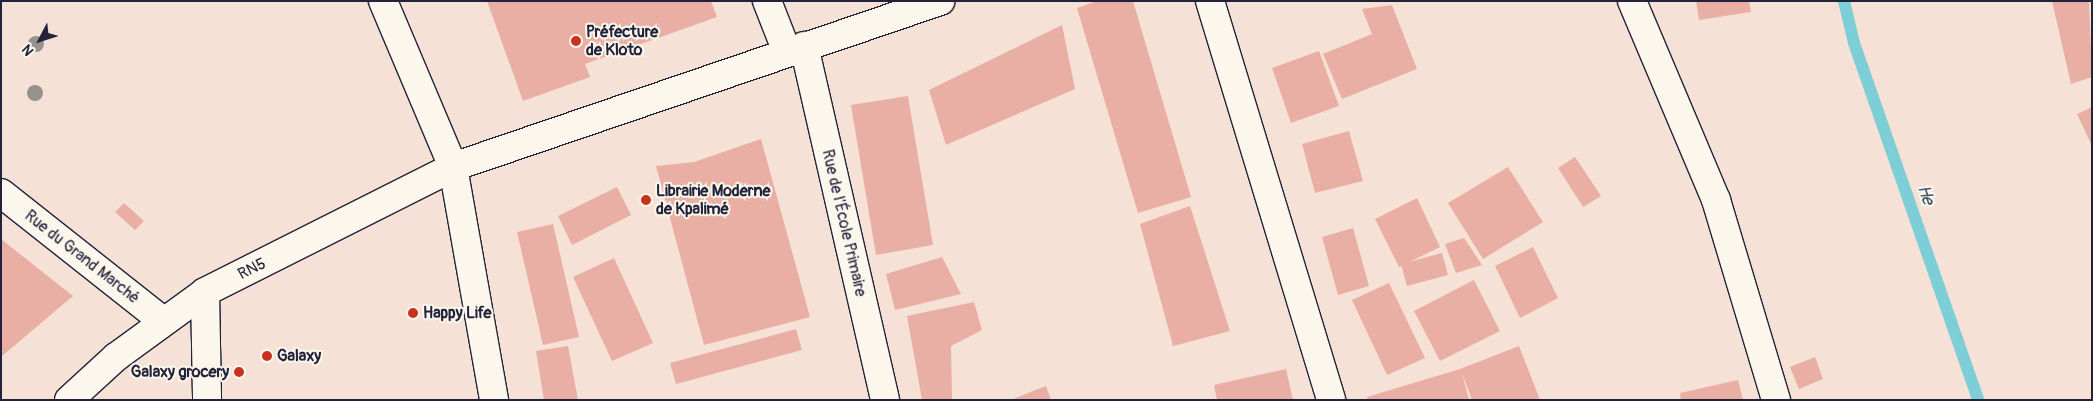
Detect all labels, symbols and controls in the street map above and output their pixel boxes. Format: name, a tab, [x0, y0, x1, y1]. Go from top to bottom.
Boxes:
north arrow	[15, 15, 65, 65]
place label: Préfecture de Kloto	[586, 22, 658, 60]
marker: Préfecture de Kloto	[570, 35, 582, 47]
text: N	[19, 41, 38, 59]
street label: Rue de l'École Primaire	[818, 148, 870, 298]
place label: Librairie Moderne de Kpalimé	[656, 181, 770, 219]
water label: He	[1912, 182, 1938, 208]
marker: Librairie Moderne de Kpalimé	[640, 194, 652, 206]
street label: Rue du Grand Marché	[21, 206, 143, 308]
street label: RN5	[235, 254, 269, 284]
place label: Happy Life	[423, 303, 491, 323]
marker: Happy Life	[407, 307, 419, 319]
place label: Galaxy	[277, 346, 321, 366]
marker: Galaxy	[261, 350, 273, 362]
place label: Galaxy grocery	[131, 362, 229, 382]
marker: Galaxy grocery	[233, 366, 245, 378]

